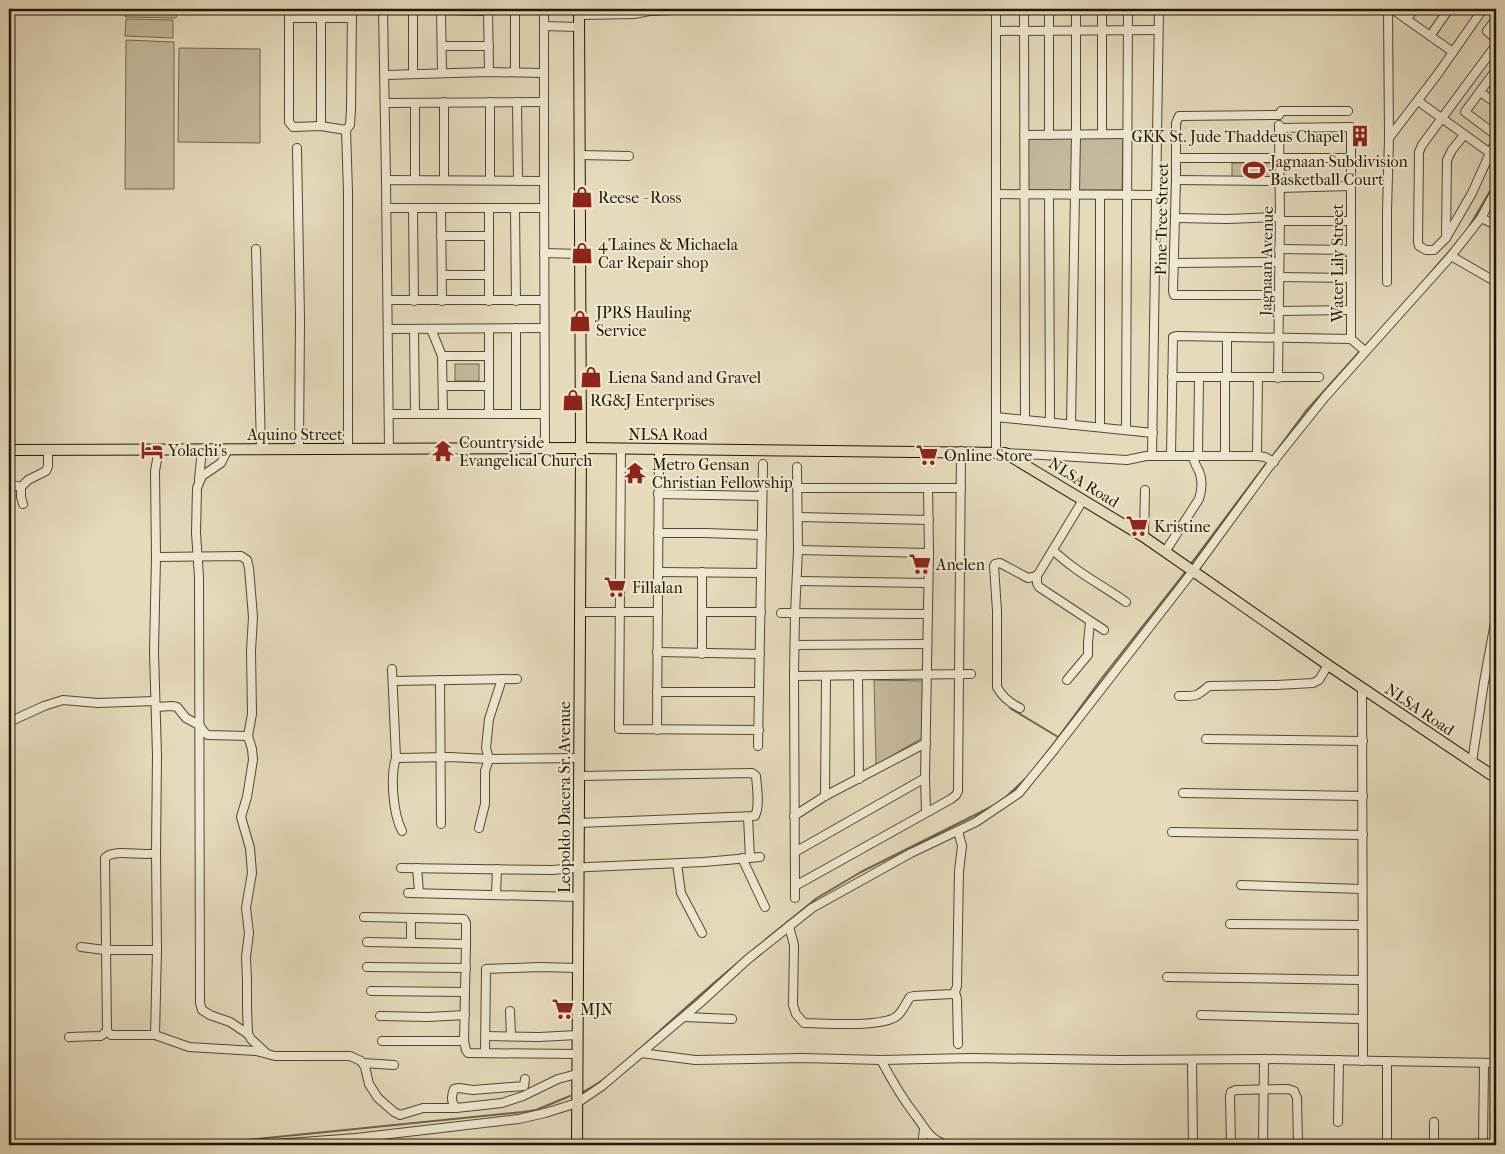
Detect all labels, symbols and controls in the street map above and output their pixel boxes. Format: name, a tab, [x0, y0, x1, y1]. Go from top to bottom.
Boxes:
building icon: GKK St. Jude Thaddeus Chapel	[1347, 123, 1373, 149]
place label: GKK St. Jude Thaddeus Chapel	[1131, 127, 1345, 146]
place label: Jagnaan Subdivision Basketball Court	[1268, 152, 1409, 189]
sports icon: Jagnaan Subdivision Basketball Court	[1241, 157, 1267, 183]
street label: Pine Tree Street	[1151, 162, 1172, 276]
shop icon: Reese - Ross	[569, 184, 595, 210]
place label: Reese - Ross	[598, 188, 681, 207]
street label: Water Lily Street	[1328, 203, 1347, 323]
street label: Jagnaan Avenue	[1256, 206, 1277, 318]
place label: 4'Laines & Michaela Car Repair shop	[598, 235, 739, 272]
shop icon: 4'Laines & Michaela Car Repair shop	[569, 240, 595, 266]
place label: JPRS Hauling Service	[594, 303, 691, 340]
shop icon: JPRS Hauling Service	[567, 308, 593, 334]
shop icon: Liena Sand and Gravel	[578, 364, 604, 390]
place label: Liena Sand and Gravel	[608, 368, 762, 387]
shop icon: RG&J Enterprises	[560, 387, 586, 413]
place label: RG&J Enterprises	[590, 391, 715, 410]
street label: Aquino Street	[246, 425, 343, 444]
street label: NLSA Road	[628, 425, 708, 444]
place label: Countryside Evangelical Church	[459, 433, 592, 470]
hotel icon: Yolachi's	[139, 437, 165, 463]
temple icon: Countryside Evangelical Church	[430, 438, 456, 464]
place label: Yolachi's	[167, 441, 227, 460]
supermarket icon: Online Store	[914, 442, 940, 468]
place label: Online Store	[944, 446, 1032, 465]
street label: NLSA Road	[1045, 453, 1123, 512]
place label: Metro Gensan Christian Fellowship	[652, 455, 793, 492]
temple icon: Metro Gensan Christian Fellowship	[622, 460, 648, 486]
supermarket icon: Kristine	[1124, 513, 1150, 539]
place label: Kristine	[1154, 517, 1211, 536]
supermarket icon: Anelen	[907, 551, 933, 577]
place label: Anelen	[935, 555, 986, 574]
supermarket icon: Fillalan	[602, 574, 628, 600]
place label: Fillalan	[632, 578, 683, 597]
street label: NLSA Road	[1381, 679, 1458, 740]
street label: Leopoldo Dacera Sr. Avenue	[555, 701, 574, 893]
supermarket icon: MJN	[550, 996, 576, 1022]
place label: MJN	[580, 1000, 613, 1019]

